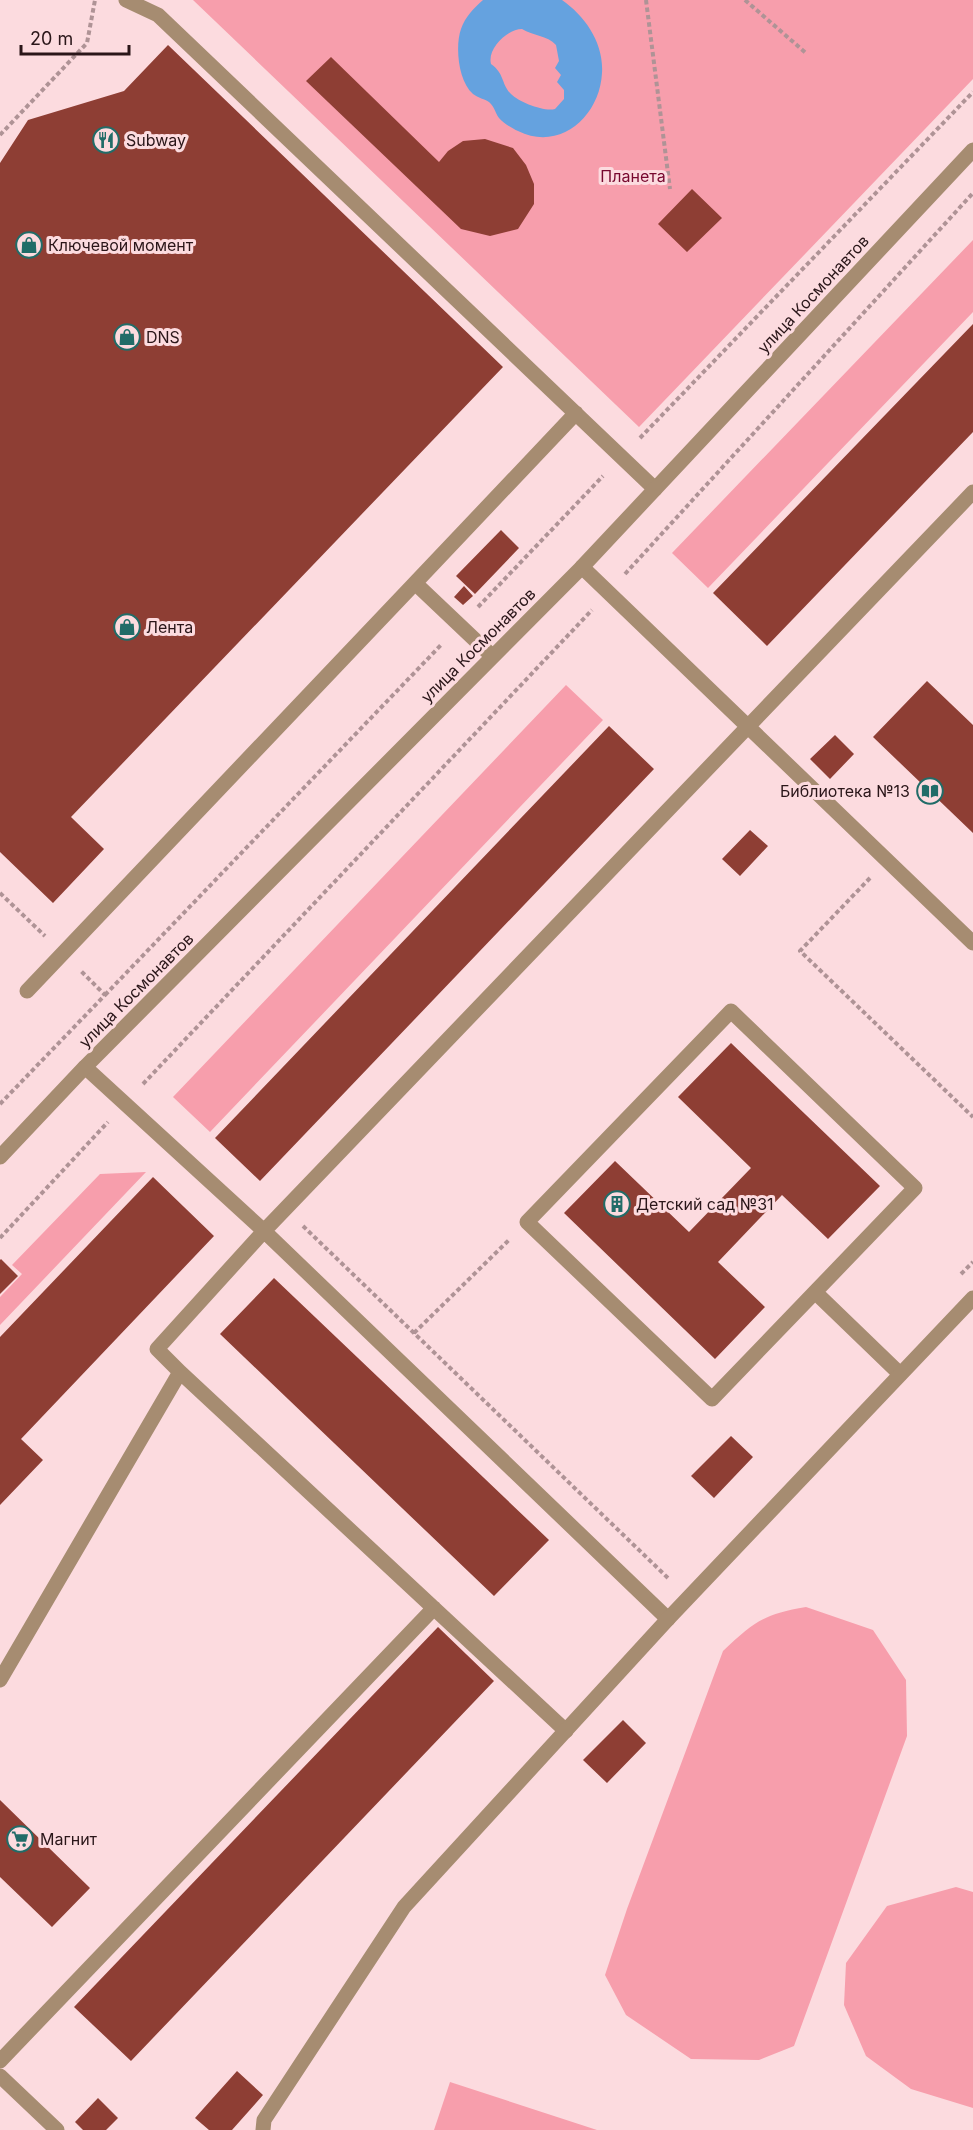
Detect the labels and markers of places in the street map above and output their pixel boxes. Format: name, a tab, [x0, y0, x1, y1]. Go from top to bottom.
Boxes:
restaurant icon: Subway	[91, 125, 121, 155]
place label: Subway	[126, 130, 186, 150]
shop icon: Ключевой момент	[14, 230, 44, 260]
place label: Ключевой момент	[48, 235, 194, 255]
shop icon: DNS	[112, 322, 142, 352]
place label: DNS	[146, 327, 180, 347]
shop icon: Лента	[112, 612, 142, 642]
place label: Лента	[146, 617, 193, 637]
library icon: Библиотека №13	[915, 776, 945, 806]
place label: Библиотека №13	[780, 781, 910, 801]
building icon: Детский сад №31	[602, 1189, 632, 1219]
place label: Детский сад №31	[636, 1194, 774, 1214]
supermarket icon: Магнит	[5, 1824, 35, 1854]
place label: Магнит	[40, 1829, 98, 1849]

